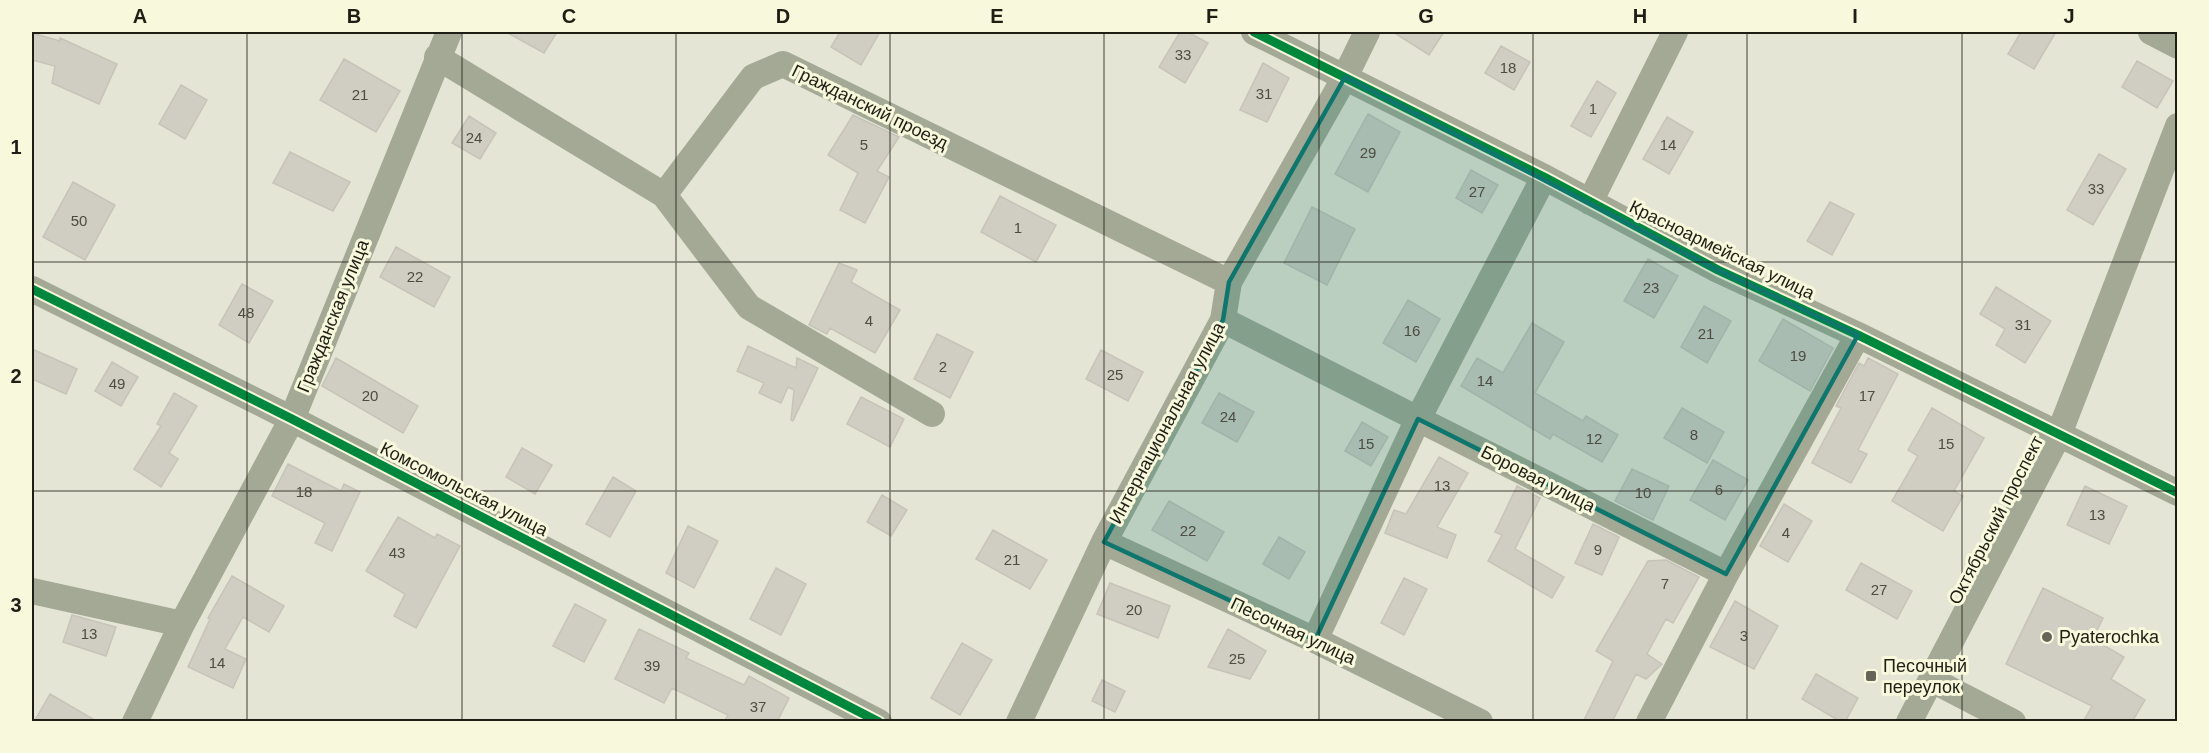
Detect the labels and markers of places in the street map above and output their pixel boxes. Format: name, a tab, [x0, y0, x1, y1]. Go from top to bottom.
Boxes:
place label: Pyaterochka	[2059, 627, 2160, 647]
marker: Pyaterochka	[2040, 630, 2054, 644]
place label: Песочный переулок	[1883, 656, 1967, 697]
marker: Песочный переулок	[1864, 669, 1878, 683]

